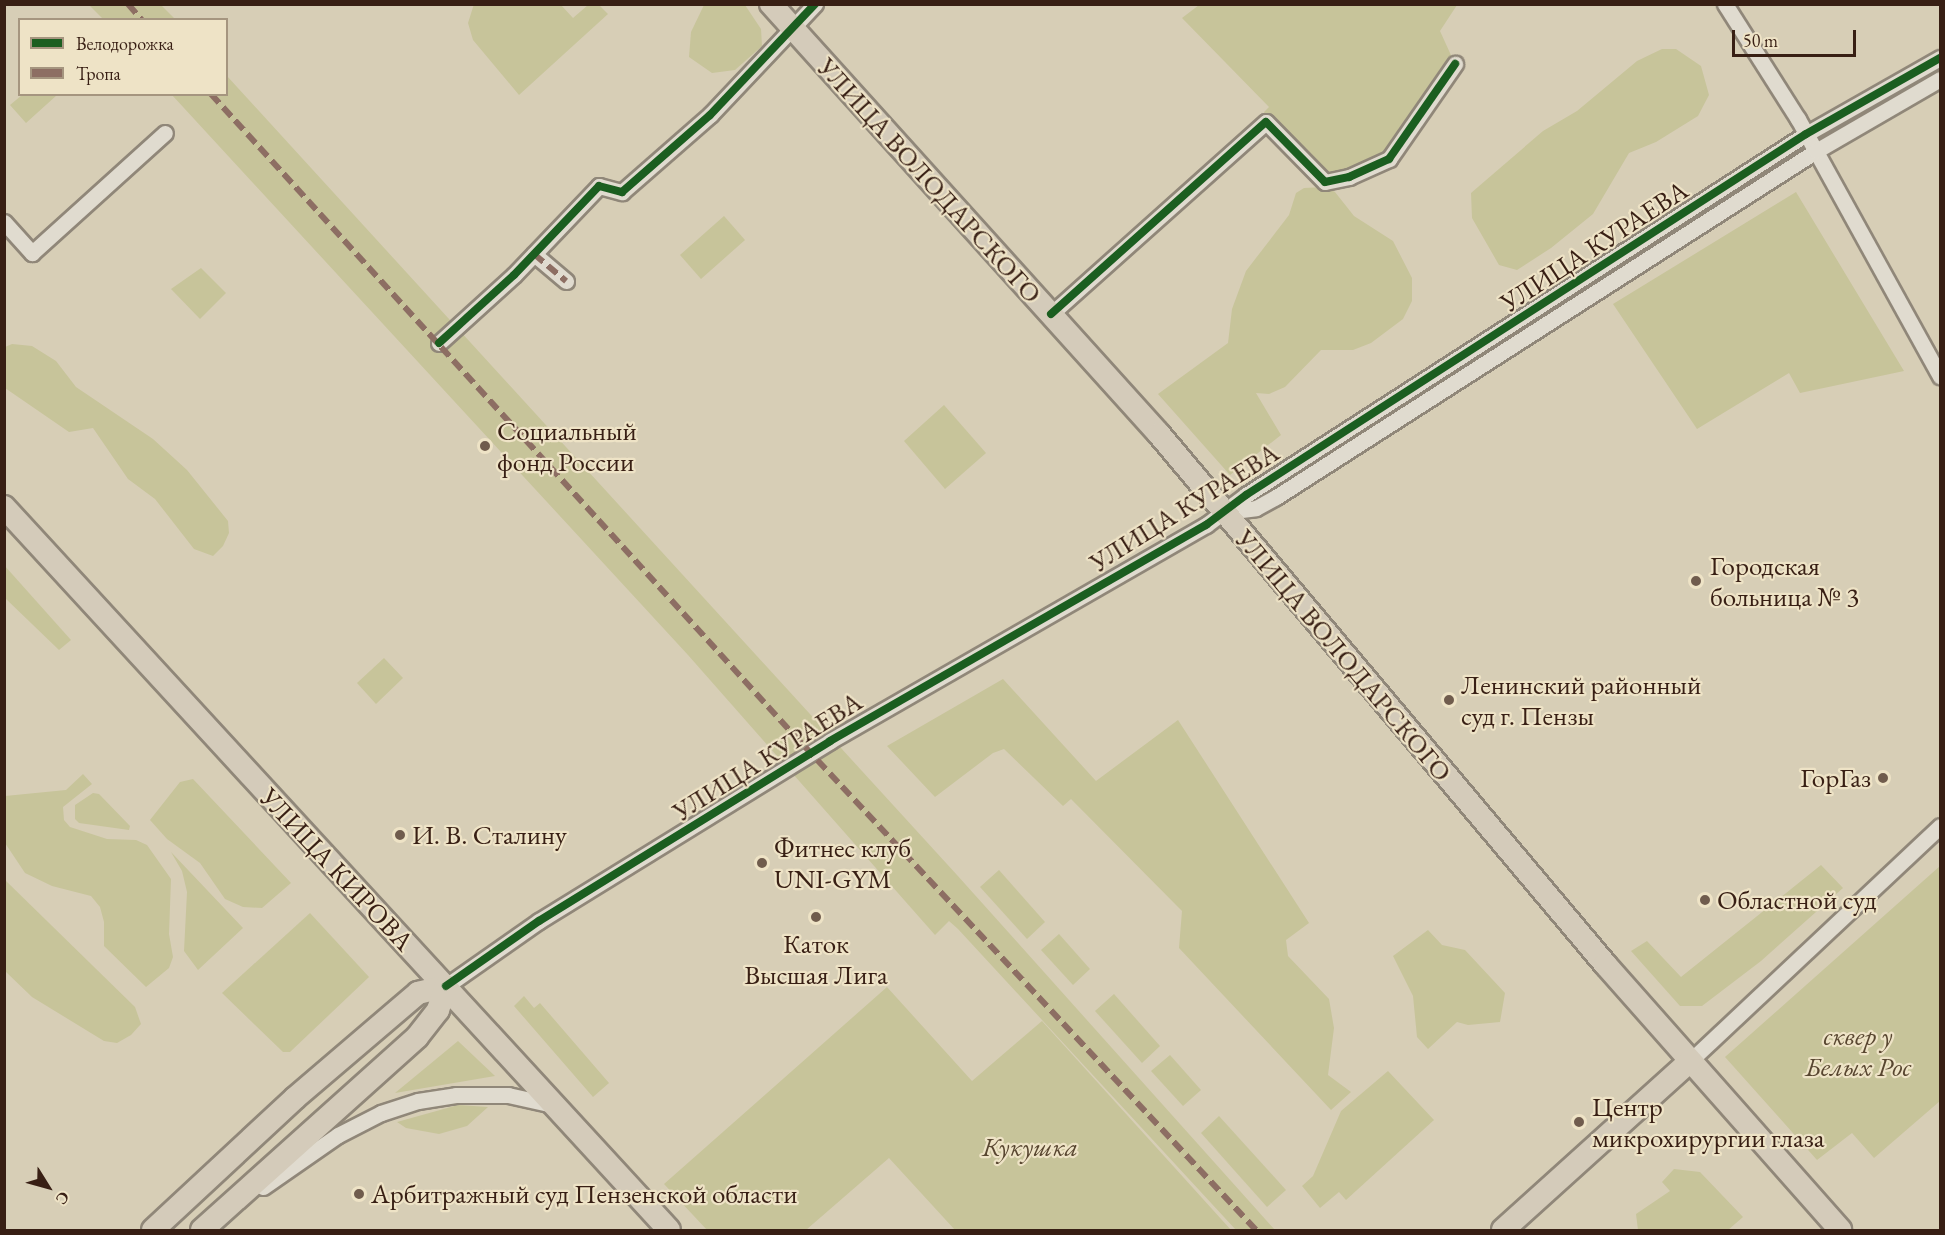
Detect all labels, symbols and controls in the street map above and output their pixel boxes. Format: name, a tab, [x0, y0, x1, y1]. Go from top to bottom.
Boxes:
legend	[18, 18, 228, 96]
scale bar	[1735, 18, 1860, 56]
text: 50 m	[1743, 29, 1778, 52]
text: Велодорожка	[76, 32, 174, 55]
street label: УЛИЦА ВОЛОДАРСКОГО	[811, 51, 1049, 309]
text: Тропа	[76, 62, 121, 85]
street label: УЛИЦА КУРАЕВА	[1494, 173, 1694, 319]
place label: Социальный фонд России	[497, 414, 637, 477]
street label: УЛИЦА КУРАЕВА	[1083, 436, 1285, 578]
marker: Социальный фонд России	[478, 439, 492, 453]
street label: УЛИЦА ВОЛОДАРСКОГО	[1229, 522, 1459, 788]
place label: Городская больница № 3	[1710, 549, 1859, 612]
marker: Городская больница № 3	[1687, 572, 1705, 590]
place label: Ленинский районный суд г. Пензы	[1461, 668, 1701, 731]
street label: УЛИЦА КУРАЕВА	[666, 685, 868, 827]
marker: Ленинский районный суд г. Пензы	[1442, 693, 1456, 707]
place label: ГорГаз	[1800, 762, 1871, 794]
marker: ГорГаз	[1876, 771, 1890, 785]
street label: УЛИЦА КИРОВА	[253, 781, 421, 957]
place label: И. В. Сталину	[412, 819, 567, 851]
marker: И. В. Сталину	[393, 828, 407, 842]
place label: Фитнес клуб UNI-GYM	[774, 831, 911, 894]
marker: Фитнес клуб UNI-GYM	[755, 856, 769, 870]
place label: Областной суд	[1717, 884, 1876, 916]
marker: Областной суд	[1698, 893, 1712, 907]
marker: Каток Высшая Лига	[809, 910, 823, 924]
place label: Каток Высшая Лига	[744, 927, 888, 990]
park label: сквер у Белых Рос	[1805, 1019, 1911, 1082]
place label: Центр микрохирургии глаза	[1592, 1090, 1825, 1153]
marker: Центр микрохирургии глаза	[1570, 1113, 1588, 1131]
park label: Кукушка	[982, 1131, 1078, 1163]
north arrow	[18, 1157, 78, 1217]
place label: Арбитражный суд Пензенской области	[371, 1178, 797, 1210]
text: С	[51, 1187, 75, 1209]
marker: Арбитражный суд Пензенской области	[352, 1187, 366, 1201]

